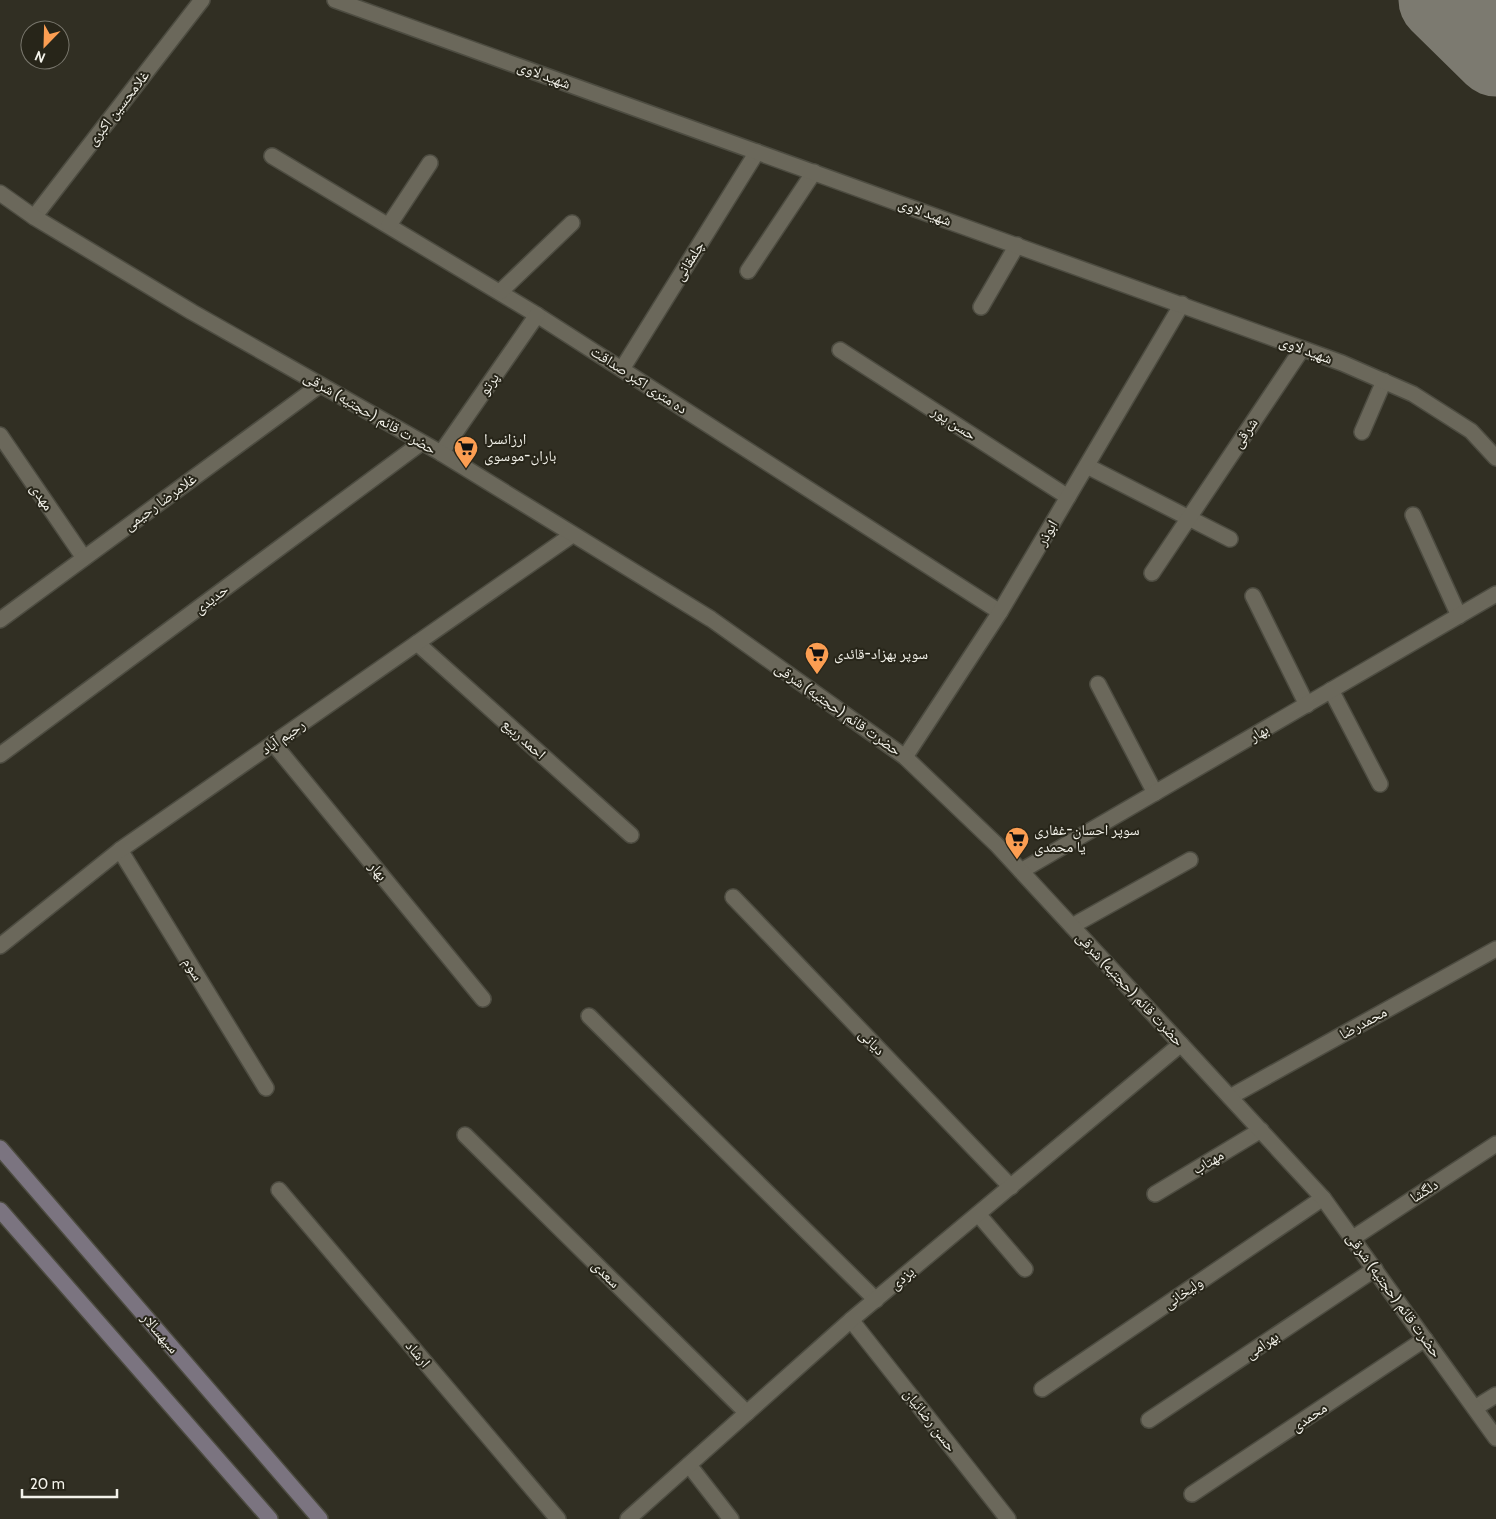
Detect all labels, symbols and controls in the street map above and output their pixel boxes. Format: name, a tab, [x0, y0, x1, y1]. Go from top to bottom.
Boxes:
north arrow	[20, 20, 70, 70]
text: N	[32, 47, 48, 67]
street label: شهید لاوی	[514, 57, 573, 94]
street label: غلامحسین اکبری	[83, 66, 154, 150]
street label: شهید لاوی	[895, 194, 954, 231]
street label: چلمقانی	[670, 237, 709, 285]
street label: شهید لاوی	[1276, 332, 1335, 369]
street label: ده متری اکبر صداقت	[587, 342, 691, 419]
street label: حضرت قائم (حجتیه) شرقی	[300, 368, 440, 459]
street label: پرتو	[475, 369, 503, 399]
street label: حسن پور	[927, 401, 980, 445]
street label: شرقی	[1228, 414, 1262, 452]
place label: ارزانسرا باران-موسوی	[484, 430, 556, 466]
supermarket icon: ارزانسرا باران-موسوی	[453, 435, 479, 469]
street label: غلامرضا رحیمی	[120, 469, 201, 535]
street label: مهدی	[26, 480, 58, 515]
street label: ابوذر	[1032, 517, 1061, 550]
street label: حدیدی	[190, 580, 233, 618]
supermarket icon: سوپر بهزاد-قائدی	[804, 641, 830, 675]
place label: سوپر بهزاد-قائدی	[834, 645, 928, 664]
street label: حضرت قائم (حجتیه) شرقی	[771, 659, 905, 761]
street label: رحیم آباد	[257, 715, 309, 759]
street label: احمد ربیع	[498, 715, 549, 764]
street label: بهار	[1245, 720, 1272, 746]
place label: سوپر احسان-غفاری یا محمدی	[1034, 821, 1140, 857]
supermarket icon: سوپر احسان-غفاری یا محمدی	[1004, 826, 1030, 860]
street label: بهار	[364, 857, 391, 884]
street label: حضرت قائم (حجتیه) شرقی	[1071, 928, 1188, 1051]
street label: سوم	[178, 954, 207, 985]
street label: محمدرضا	[1336, 1003, 1390, 1043]
street label: دیانی	[855, 1025, 889, 1060]
street label: مهتاب	[1189, 1146, 1227, 1178]
street label: دلگشا	[1407, 1175, 1441, 1207]
street label: حضرت قائم (حجتیه) شرقی	[1342, 1229, 1446, 1362]
street label: سعدی	[587, 1256, 624, 1293]
street label: یزدی	[886, 1262, 919, 1294]
street label: ولیخانی	[1160, 1273, 1207, 1314]
street label: سپهسالار	[137, 1308, 183, 1357]
street label: بهرامی	[1242, 1327, 1283, 1364]
street label: ارشاد	[402, 1337, 434, 1371]
street label: حسن رضائیان	[899, 1385, 960, 1456]
street label: محمدی	[1288, 1398, 1331, 1436]
scale bar	[22, 1466, 118, 1498]
text: 20 m	[30, 1475, 65, 1493]

